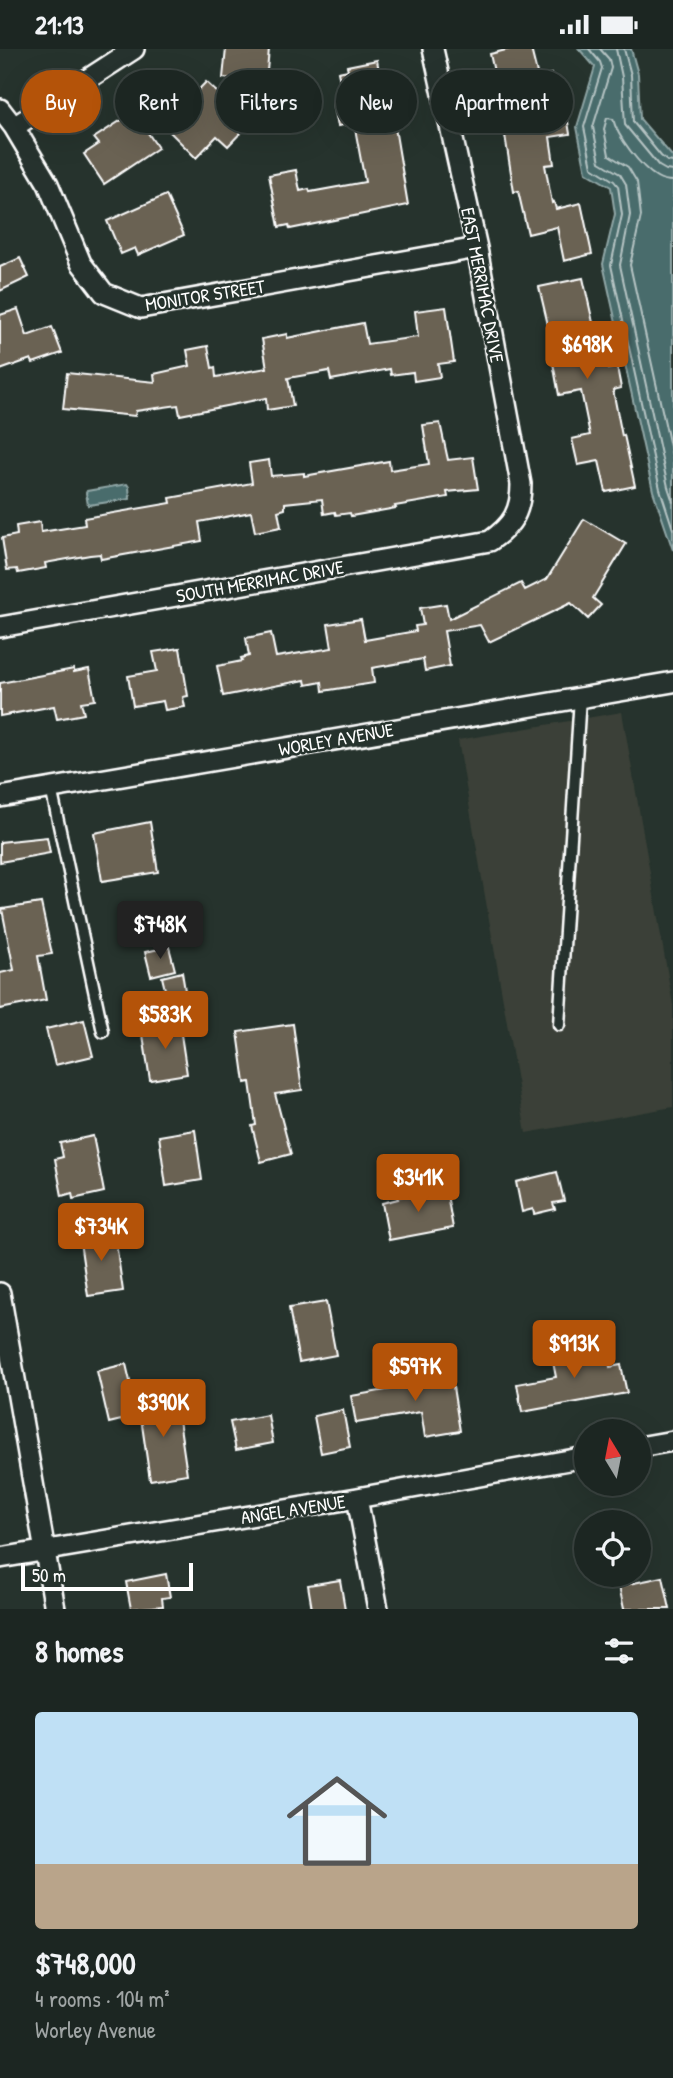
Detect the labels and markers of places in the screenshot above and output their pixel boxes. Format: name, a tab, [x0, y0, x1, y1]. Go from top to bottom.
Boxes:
pin: $698K	[538, 321, 636, 381]
pin: $748K	[111, 901, 209, 961]
pin: $583K	[116, 991, 214, 1051]
pin: $341K	[369, 1155, 467, 1214]
pin: $734K	[52, 1203, 150, 1263]
pin: $913K	[525, 1321, 623, 1380]
pin: $597K	[366, 1343, 464, 1403]
pin: $390K	[114, 1379, 212, 1439]

